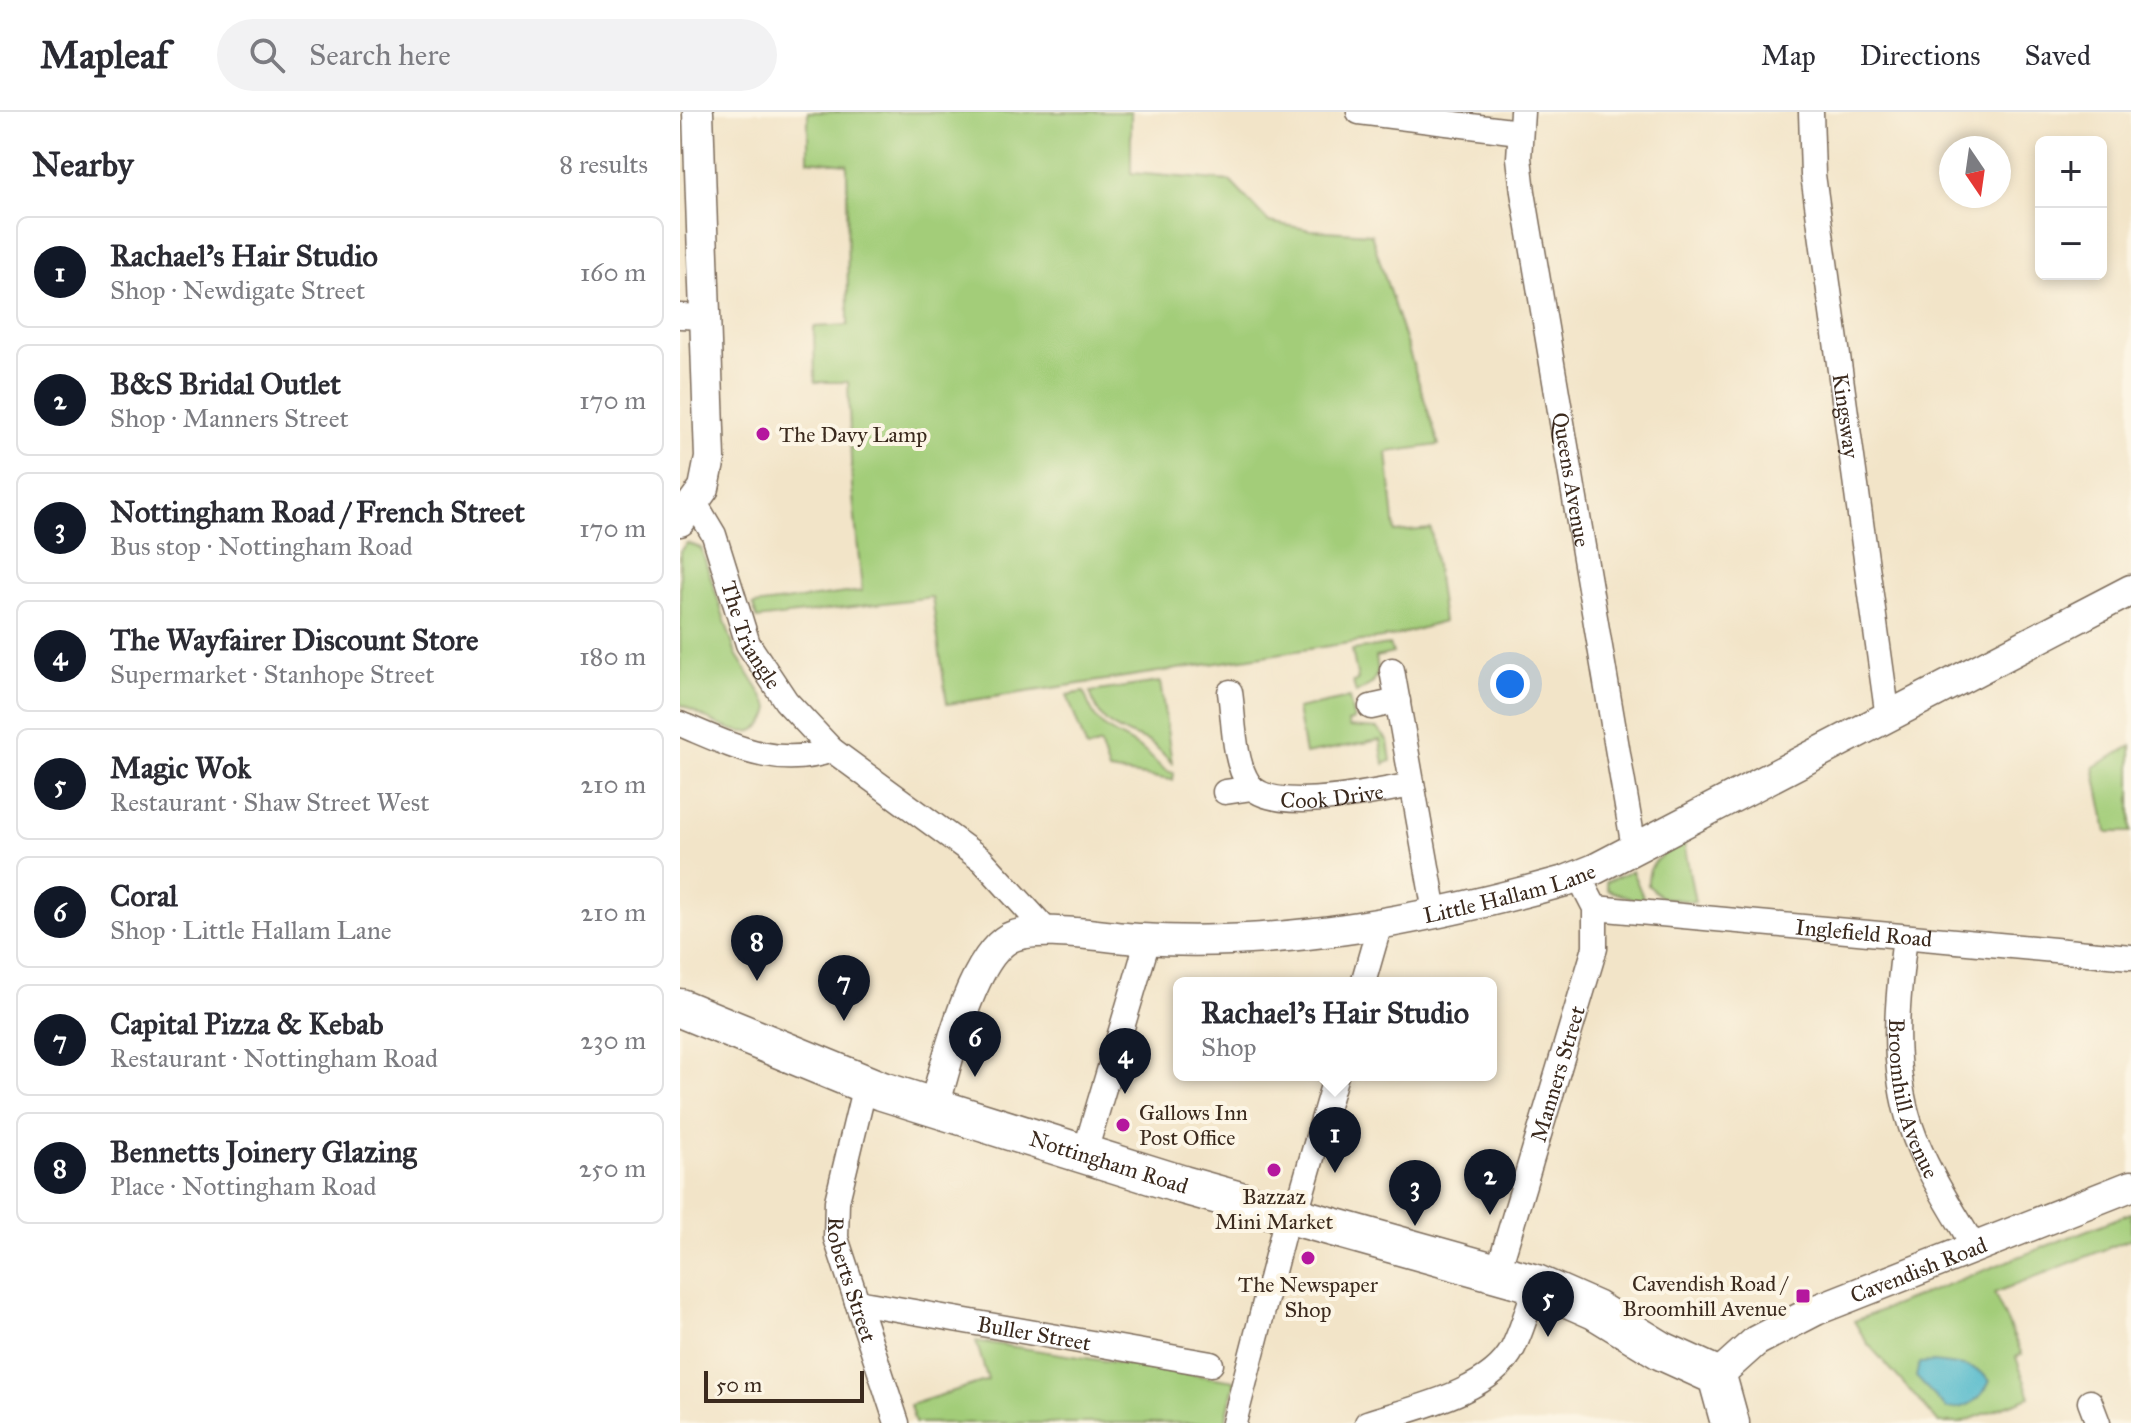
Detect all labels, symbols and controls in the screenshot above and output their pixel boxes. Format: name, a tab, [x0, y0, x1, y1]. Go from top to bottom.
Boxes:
search box	[217, 19, 777, 91]
text: Mapleaf	[40, 32, 169, 78]
icon: search	[245, 33, 289, 77]
text: Search here	[309, 37, 451, 73]
text: Map	[1761, 38, 1816, 73]
text: Directions	[1860, 38, 1981, 73]
text: Saved	[2025, 38, 2091, 73]
north arrow	[1939, 136, 2011, 208]
map controls	[2035, 136, 2107, 280]
button: +	[2035, 136, 2107, 208]
text: Nearby	[32, 144, 134, 185]
text: 8 results	[559, 148, 648, 180]
button: −	[2035, 208, 2107, 280]
text: Rachael's Hair Studio	[110, 238, 378, 274]
text: 1	[55, 256, 65, 288]
text: 160 m	[580, 256, 646, 288]
text: Shop · Newdigate Street	[110, 274, 365, 306]
text: B&S Bridal Outlet	[110, 366, 341, 402]
street label: Kingsway	[1827, 372, 1865, 461]
text: 2	[54, 384, 66, 416]
text: 170 m	[579, 384, 646, 416]
text: Shop · Manners Street	[110, 402, 349, 434]
street label: Queens Avenue	[1546, 410, 1596, 549]
place label: The Davy Lamp	[779, 421, 927, 448]
marker: The Davy Lamp	[754, 425, 772, 443]
text: Nottingham Road / French Street	[110, 494, 525, 530]
text: 3	[55, 512, 65, 544]
text: 170 m	[579, 512, 646, 544]
text: Bus stop · Nottingham Road	[110, 530, 413, 562]
street label: The Triangle	[715, 577, 787, 694]
text: The Wayfairer Discount Store	[110, 622, 478, 658]
text: 4	[53, 640, 67, 672]
text: 180 m	[579, 640, 646, 672]
text: Supermarket · Stanhope Street	[110, 658, 434, 690]
your location	[1490, 664, 1530, 704]
text: Magic Wok	[110, 750, 251, 786]
text: 5	[54, 768, 66, 800]
text: 210 m	[580, 768, 646, 800]
street label: Cook Drive	[1279, 778, 1386, 814]
text: Restaurant · Shaw Street West	[110, 786, 429, 818]
street label: Little Hallam Lane	[1421, 857, 1599, 929]
text: Coral	[110, 878, 178, 914]
text: 6	[53, 896, 67, 928]
text: 210 m	[580, 896, 646, 928]
street label: Inglefield Road	[1794, 913, 1933, 953]
text: Shop · Little Hallam Lane	[110, 914, 392, 946]
pin: 8	[731, 915, 783, 981]
pin: 7	[818, 955, 870, 1021]
popup	[1173, 977, 1497, 1081]
text: Rachael's Hair Studio	[1201, 995, 1469, 1031]
street label: Manners Street	[1525, 1002, 1591, 1145]
text: Capital Pizza & Kebab	[110, 1006, 384, 1042]
pin: 6	[949, 1011, 1001, 1077]
street label: Broomhill Avenue	[1883, 1018, 1945, 1183]
text: 7	[53, 1024, 67, 1056]
text: 230 m	[580, 1024, 646, 1056]
pin: 4	[1099, 1028, 1151, 1094]
text: Shop	[1201, 1031, 1257, 1063]
text: Restaurant · Nottingham Road	[110, 1042, 438, 1074]
place label: Gallows Inn Post Office	[1139, 1099, 1248, 1151]
pin: 1	[1309, 1107, 1361, 1173]
marker: Gallows Inn Post Office	[1114, 1116, 1132, 1134]
street label: Nottingham Road	[1026, 1125, 1191, 1200]
text: Bennetts Joinery Glazing	[110, 1134, 417, 1170]
pin: 2	[1464, 1149, 1516, 1215]
text: 8	[53, 1152, 67, 1184]
text: 250 m	[579, 1152, 646, 1184]
pin: 3	[1389, 1160, 1441, 1226]
marker: Bazzaz Mini Market	[1265, 1161, 1283, 1179]
text: Place · Nottingham Road	[110, 1170, 377, 1202]
place label: Bazzaz Mini Market	[1215, 1183, 1333, 1235]
street label: Roberts Street	[822, 1216, 882, 1346]
street label: Cavendish Road	[1846, 1231, 1991, 1309]
marker: The Newspaper Shop	[1299, 1249, 1317, 1267]
place label: Cavendish Road / Broomhill Avenue	[1623, 1270, 1789, 1322]
place label: The Newspaper Shop	[1238, 1271, 1379, 1323]
pin: 5	[1522, 1271, 1574, 1337]
marker: Cavendish Road / Broomhill Avenue	[1794, 1287, 1812, 1305]
street label: Buller Street	[975, 1310, 1093, 1357]
scale bar	[704, 1367, 864, 1403]
text: 50 m	[716, 1371, 762, 1398]

